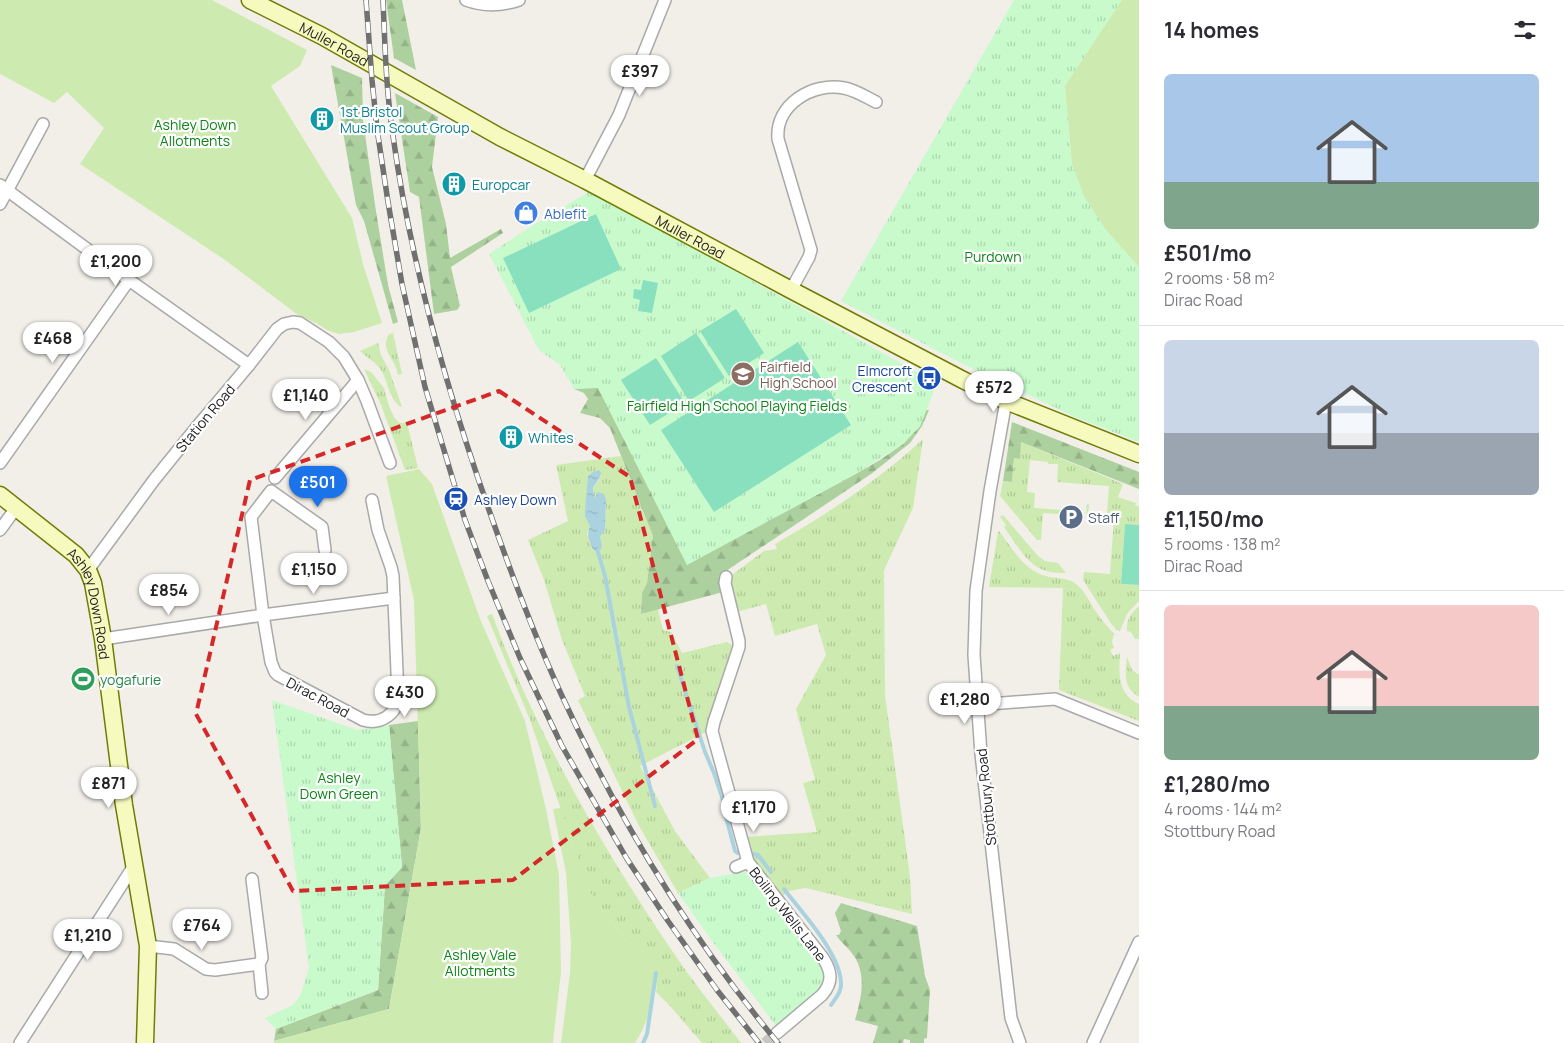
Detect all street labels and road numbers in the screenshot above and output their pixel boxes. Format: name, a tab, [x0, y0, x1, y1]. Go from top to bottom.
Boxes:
street label: Muller Road	[297, 17, 372, 70]
street label: Muller Road	[653, 210, 728, 263]
street label: Station Road	[171, 380, 239, 456]
street label: Ashley Down Road	[64, 543, 115, 660]
street label: Dirac Road	[283, 672, 353, 722]
street label: Stottbury Road	[971, 748, 1001, 846]
street label: Boiling Wells Lane	[745, 863, 831, 965]

